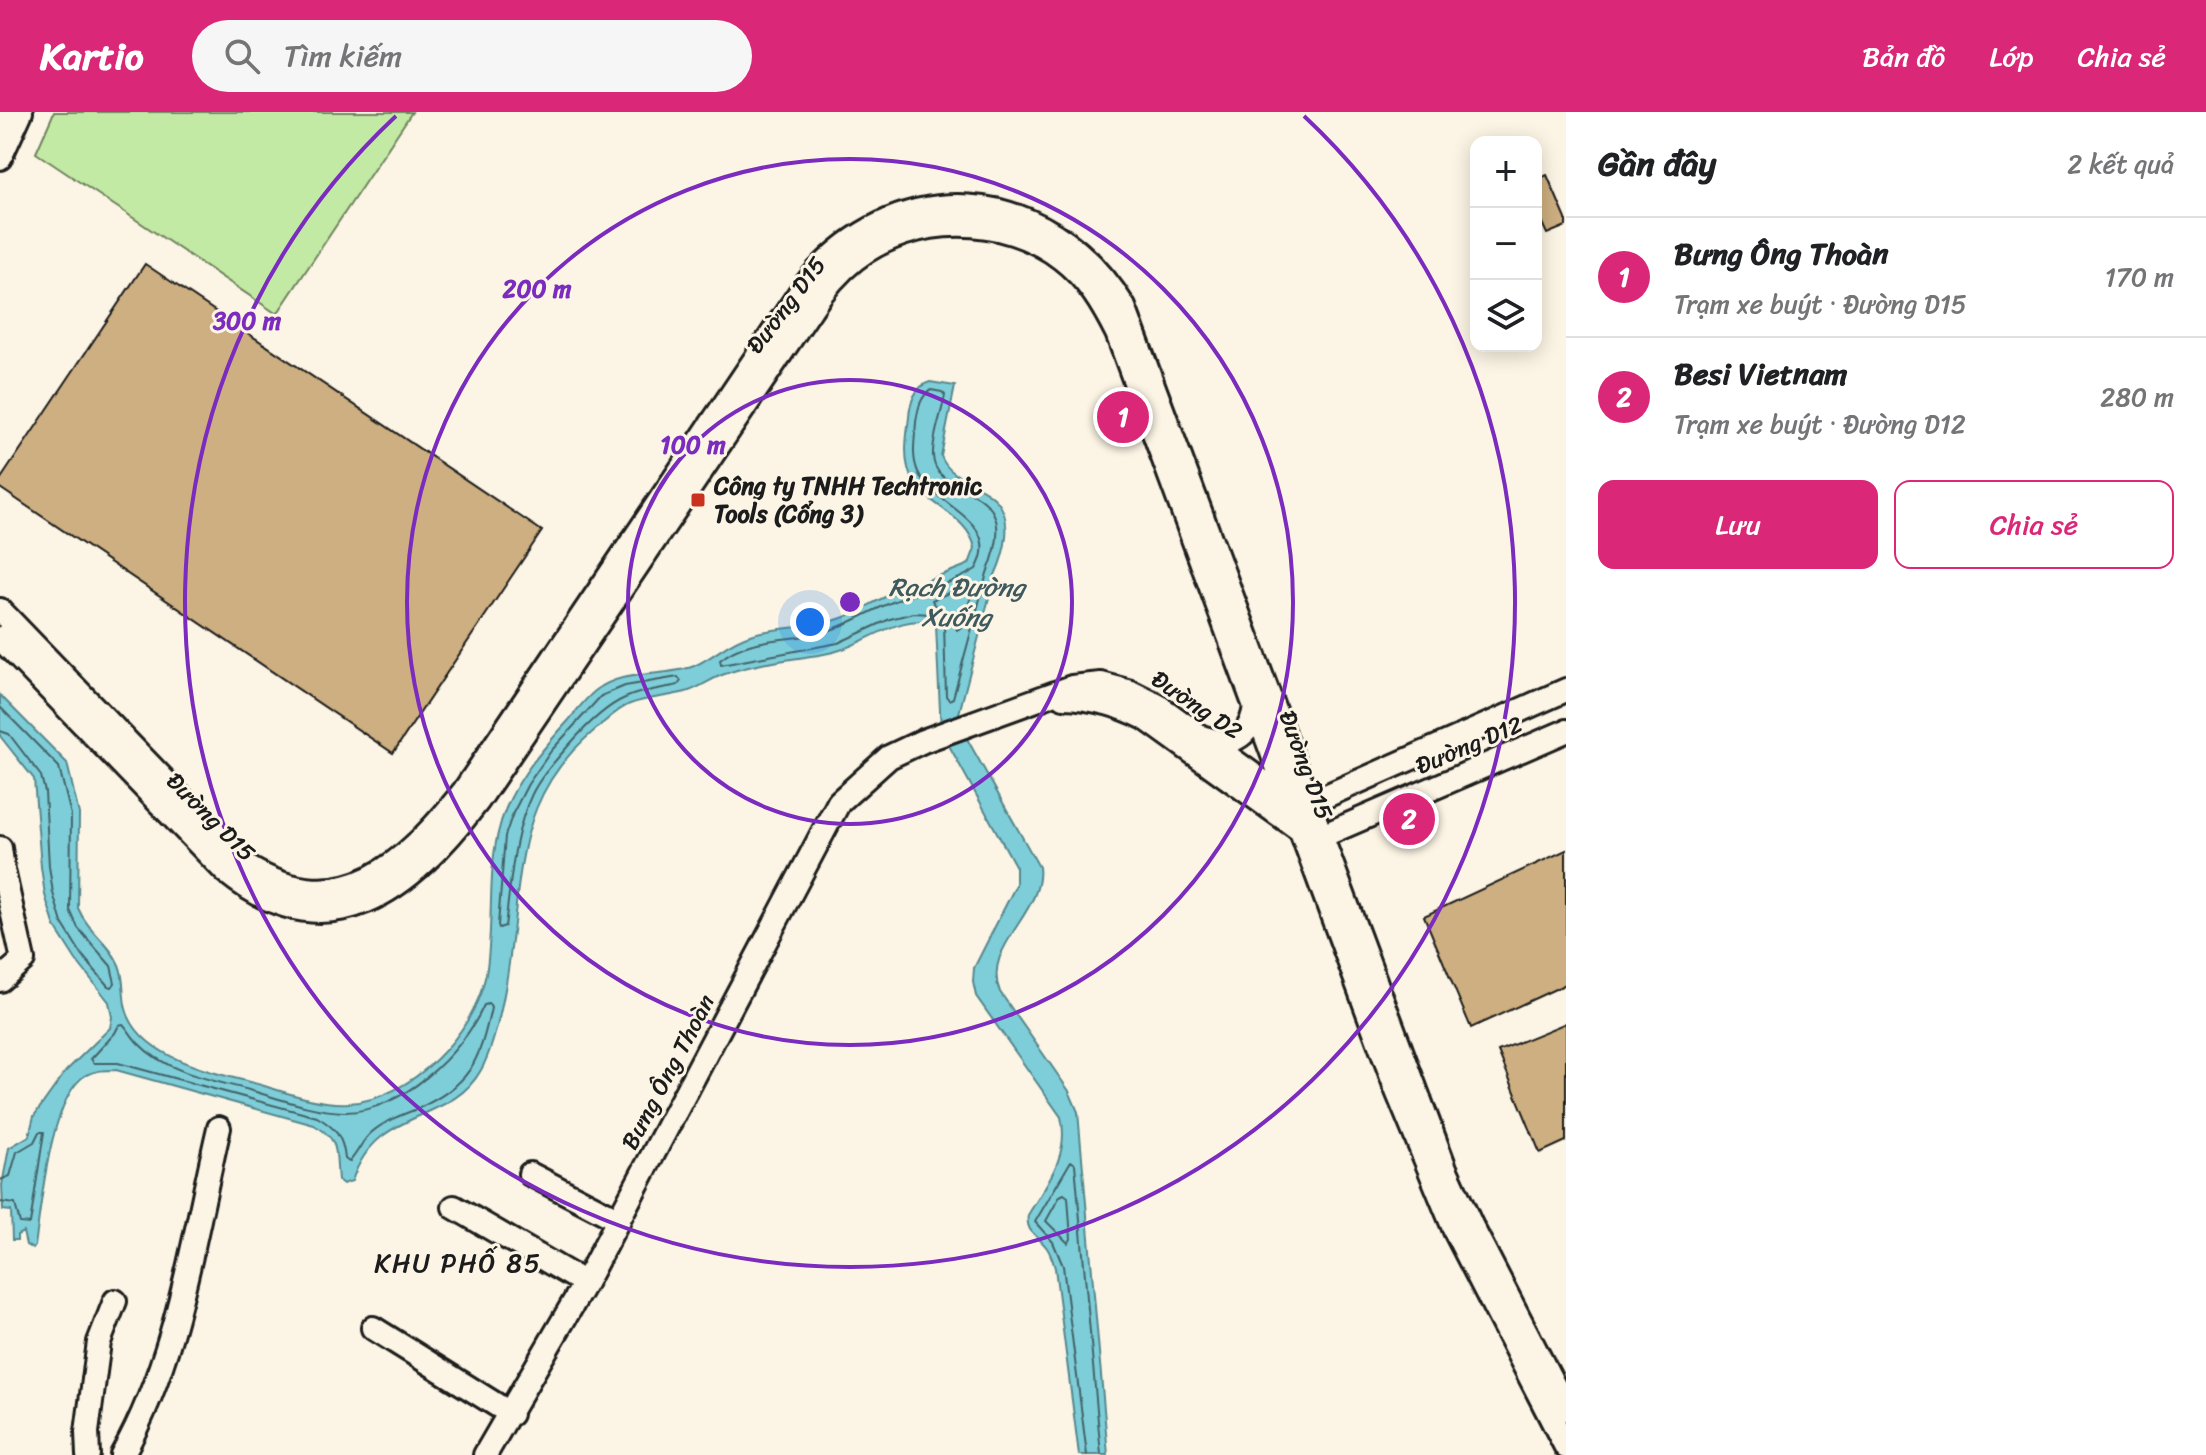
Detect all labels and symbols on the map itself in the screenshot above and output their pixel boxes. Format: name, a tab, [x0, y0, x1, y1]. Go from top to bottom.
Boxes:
street label: Đường D15	[735, 247, 837, 363]
text: 200 m	[502, 268, 572, 310]
text: 300 m	[212, 300, 282, 342]
pin: 1	[1097, 387, 1149, 447]
text: 100 m	[660, 424, 726, 466]
place label: Công ty TNHH Techtronic Tools (Cổng 3)	[713, 465, 983, 535]
marker: Công ty TNHH Techtronic Tools (Cổng 3)	[689, 491, 707, 509]
water label: Rạch Đường Xuống	[889, 564, 1028, 640]
centre of rings	[836, 588, 864, 616]
your location	[790, 602, 830, 642]
street label: Đường D2	[1143, 659, 1252, 751]
street label: Đường D12	[1409, 703, 1529, 786]
street label: Đường D15	[1267, 704, 1345, 826]
street label: Đường D15	[156, 762, 266, 872]
pin: 2	[1383, 789, 1435, 849]
street label: Bưng Ông Thoàn	[609, 986, 727, 1158]
district label: KHU PHỐ 85	[374, 1240, 542, 1286]

